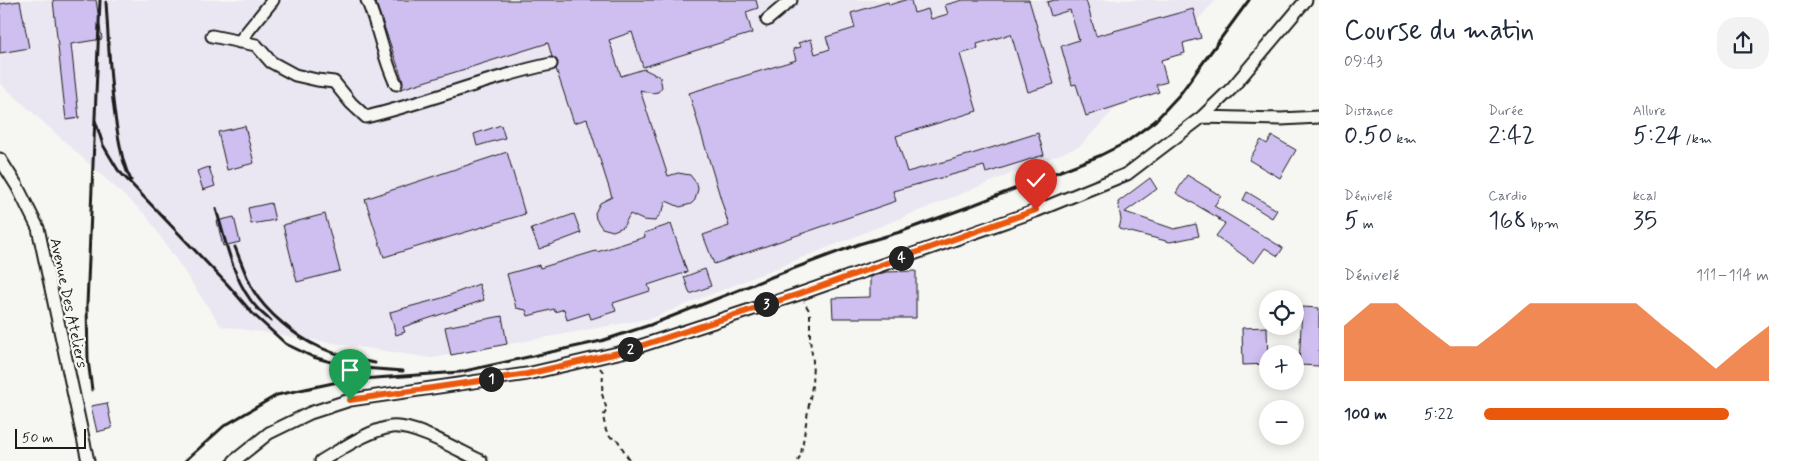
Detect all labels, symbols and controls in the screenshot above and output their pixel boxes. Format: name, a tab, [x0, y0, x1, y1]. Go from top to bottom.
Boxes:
text: Course du matin	[1344, 13, 1534, 50]
button: share	[1717, 17, 1769, 69]
text: 09:43	[1344, 51, 1383, 72]
text: Distance	[1344, 102, 1393, 120]
text: Durée	[1488, 102, 1524, 120]
text: Allure	[1633, 102, 1666, 120]
text: 0.50	[1344, 120, 1392, 153]
text: 2:42	[1488, 120, 1535, 153]
text: 5:24	[1633, 120, 1682, 153]
text: km	[1392, 130, 1417, 148]
text: /km	[1682, 130, 1712, 148]
pin	[1015, 159, 1057, 210]
icon: check	[1022, 166, 1050, 194]
text: Dénivelé	[1344, 187, 1392, 205]
text: Cardio	[1488, 187, 1527, 205]
text: kcal	[1633, 187, 1656, 205]
text: 5	[1344, 205, 1359, 238]
text: 168	[1488, 205, 1527, 238]
text: 35	[1633, 205, 1657, 238]
text: m	[1359, 215, 1374, 233]
text: bpm	[1527, 215, 1559, 233]
street label: Avenue Des Ateliers	[44, 236, 92, 370]
pin: 4	[888, 246, 914, 270]
text: 4	[897, 249, 906, 267]
text: Dénivelé	[1344, 265, 1399, 286]
text: 111–114 m	[1696, 265, 1769, 286]
map controls	[1259, 290, 1304, 445]
button: locate	[1259, 290, 1304, 335]
pin: 3	[754, 292, 778, 316]
text: 3	[763, 295, 770, 313]
pin: 2	[618, 336, 642, 362]
text: 2	[627, 340, 634, 358]
button: +	[1259, 345, 1304, 390]
pin	[329, 349, 371, 400]
icon: arrive	[336, 356, 364, 384]
pin: 1	[478, 366, 504, 392]
text: 1	[488, 370, 495, 388]
button: −	[1259, 400, 1304, 445]
text: 100 m	[1344, 404, 1387, 425]
text: 5:22	[1424, 404, 1454, 425]
scale bar	[15, 426, 86, 449]
text: 50 m	[22, 429, 53, 447]

